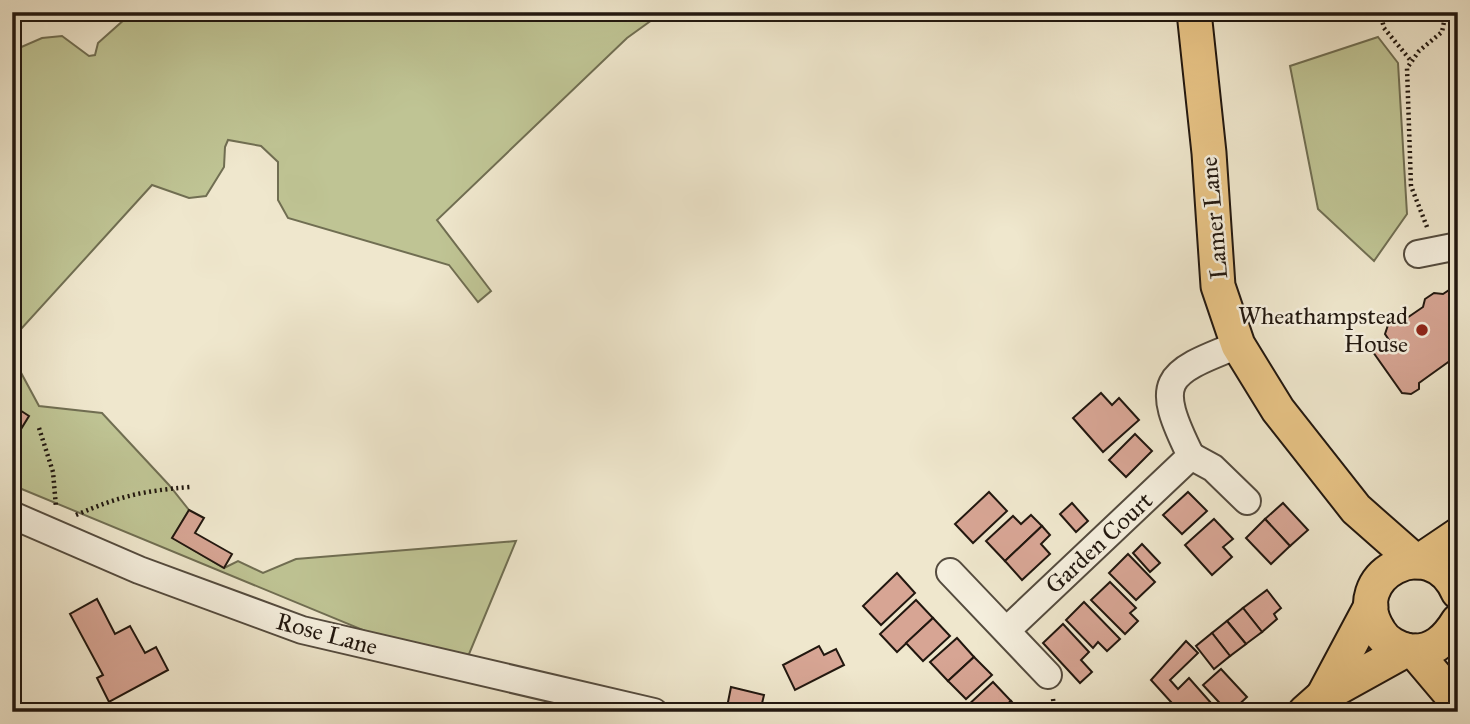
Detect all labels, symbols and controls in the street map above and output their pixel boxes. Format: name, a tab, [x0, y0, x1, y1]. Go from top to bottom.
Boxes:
street label: Lamer Lane	[1194, 155, 1234, 281]
place label: Wheathampstead House	[1238, 301, 1408, 359]
marker: Wheathampstead House	[1414, 322, 1430, 338]
street label: Garden Court	[1039, 485, 1159, 600]
street label: Rose Lane	[273, 606, 381, 662]

